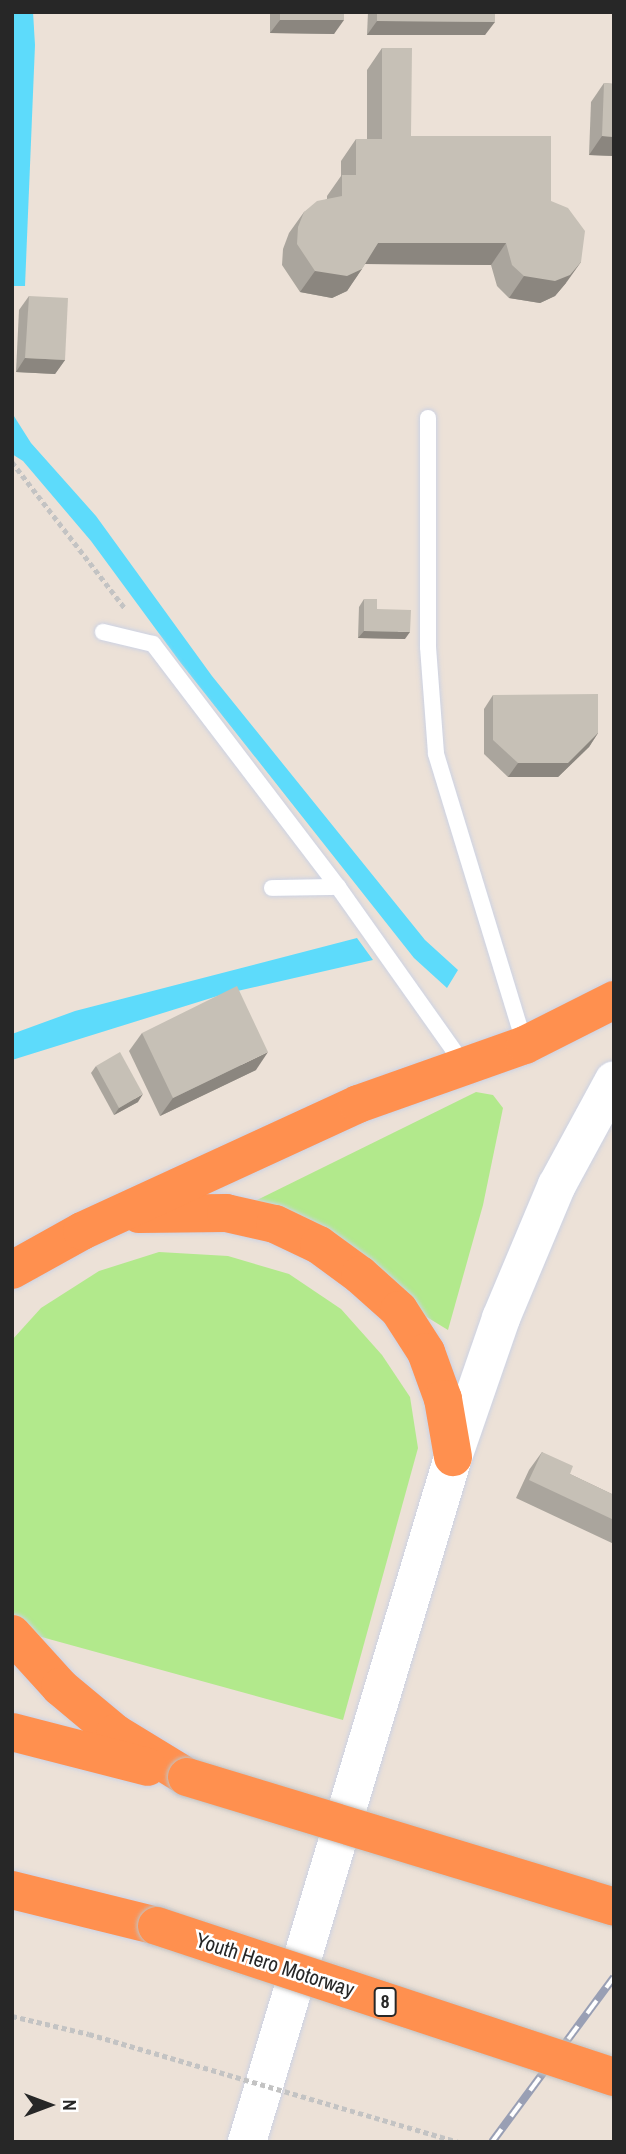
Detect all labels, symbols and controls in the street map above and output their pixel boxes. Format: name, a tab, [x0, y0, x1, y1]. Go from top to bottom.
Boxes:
street label: Youth Hero Motorway	[193, 1927, 357, 2003]
road number: 8	[373, 1986, 397, 2018]
north arrow	[14, 2070, 84, 2140]
text: N	[57, 2099, 83, 2111]

